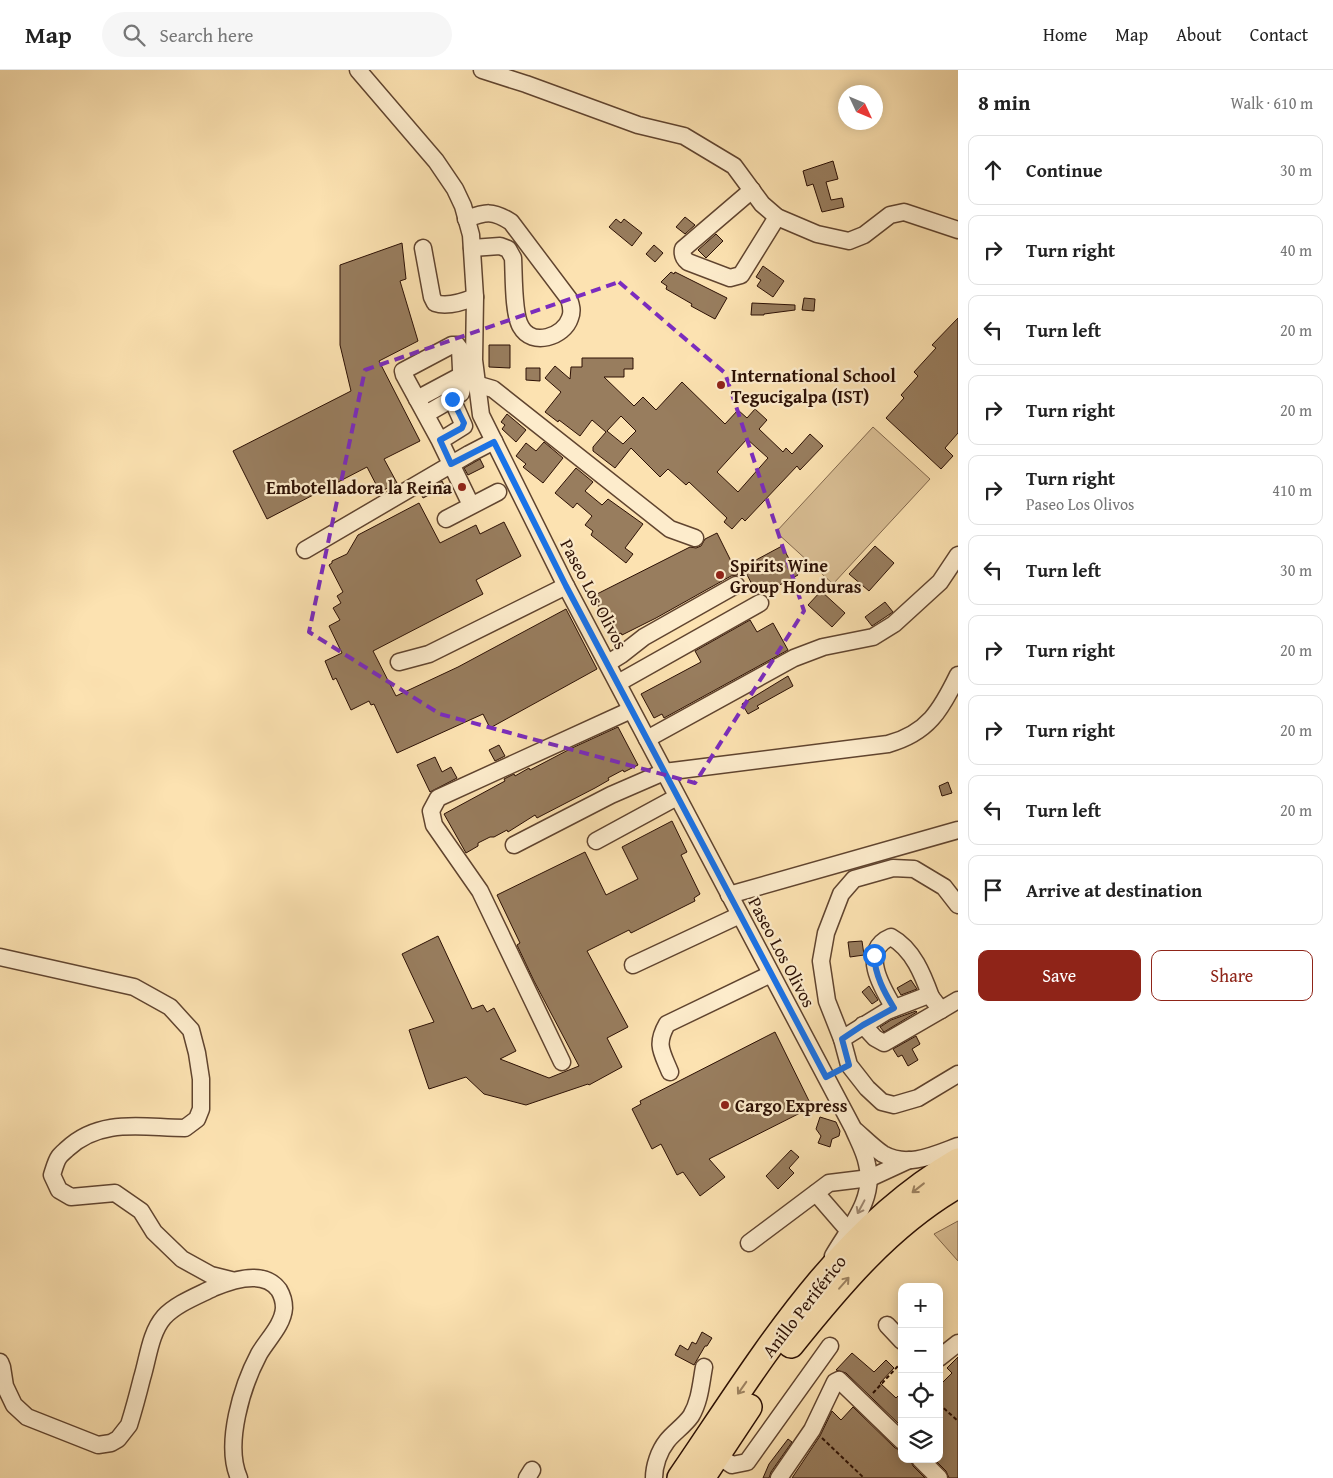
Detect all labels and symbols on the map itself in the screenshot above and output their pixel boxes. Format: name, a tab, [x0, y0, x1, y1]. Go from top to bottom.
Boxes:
north arrow	[838, 85, 883, 130]
place label: International School Tegucigalpa (IST)	[731, 362, 896, 410]
marker: International School Tegucigalpa (IST)	[715, 379, 727, 391]
route end	[441, 388, 464, 411]
place label: Embotelladora la Reina	[266, 474, 453, 501]
marker: Embotelladora la Reina	[456, 481, 468, 493]
street label: Paseo Los Olivos	[553, 534, 635, 654]
place label: Spirits Wine Group Honduras	[730, 552, 862, 600]
marker: Spirits Wine Group Honduras	[714, 569, 726, 581]
street label: Paseo Los Olivos	[741, 892, 823, 1012]
route start	[863, 944, 886, 967]
place label: Cargo Express	[735, 1092, 848, 1119]
marker: Cargo Express	[719, 1099, 731, 1111]
one-way arrow	[911, 1182, 924, 1193]
one-way arrow	[856, 1200, 866, 1215]
street label: Anillo Periférico	[755, 1249, 853, 1363]
one-way arrow	[838, 1277, 849, 1290]
one-way arrow	[737, 1381, 747, 1395]

